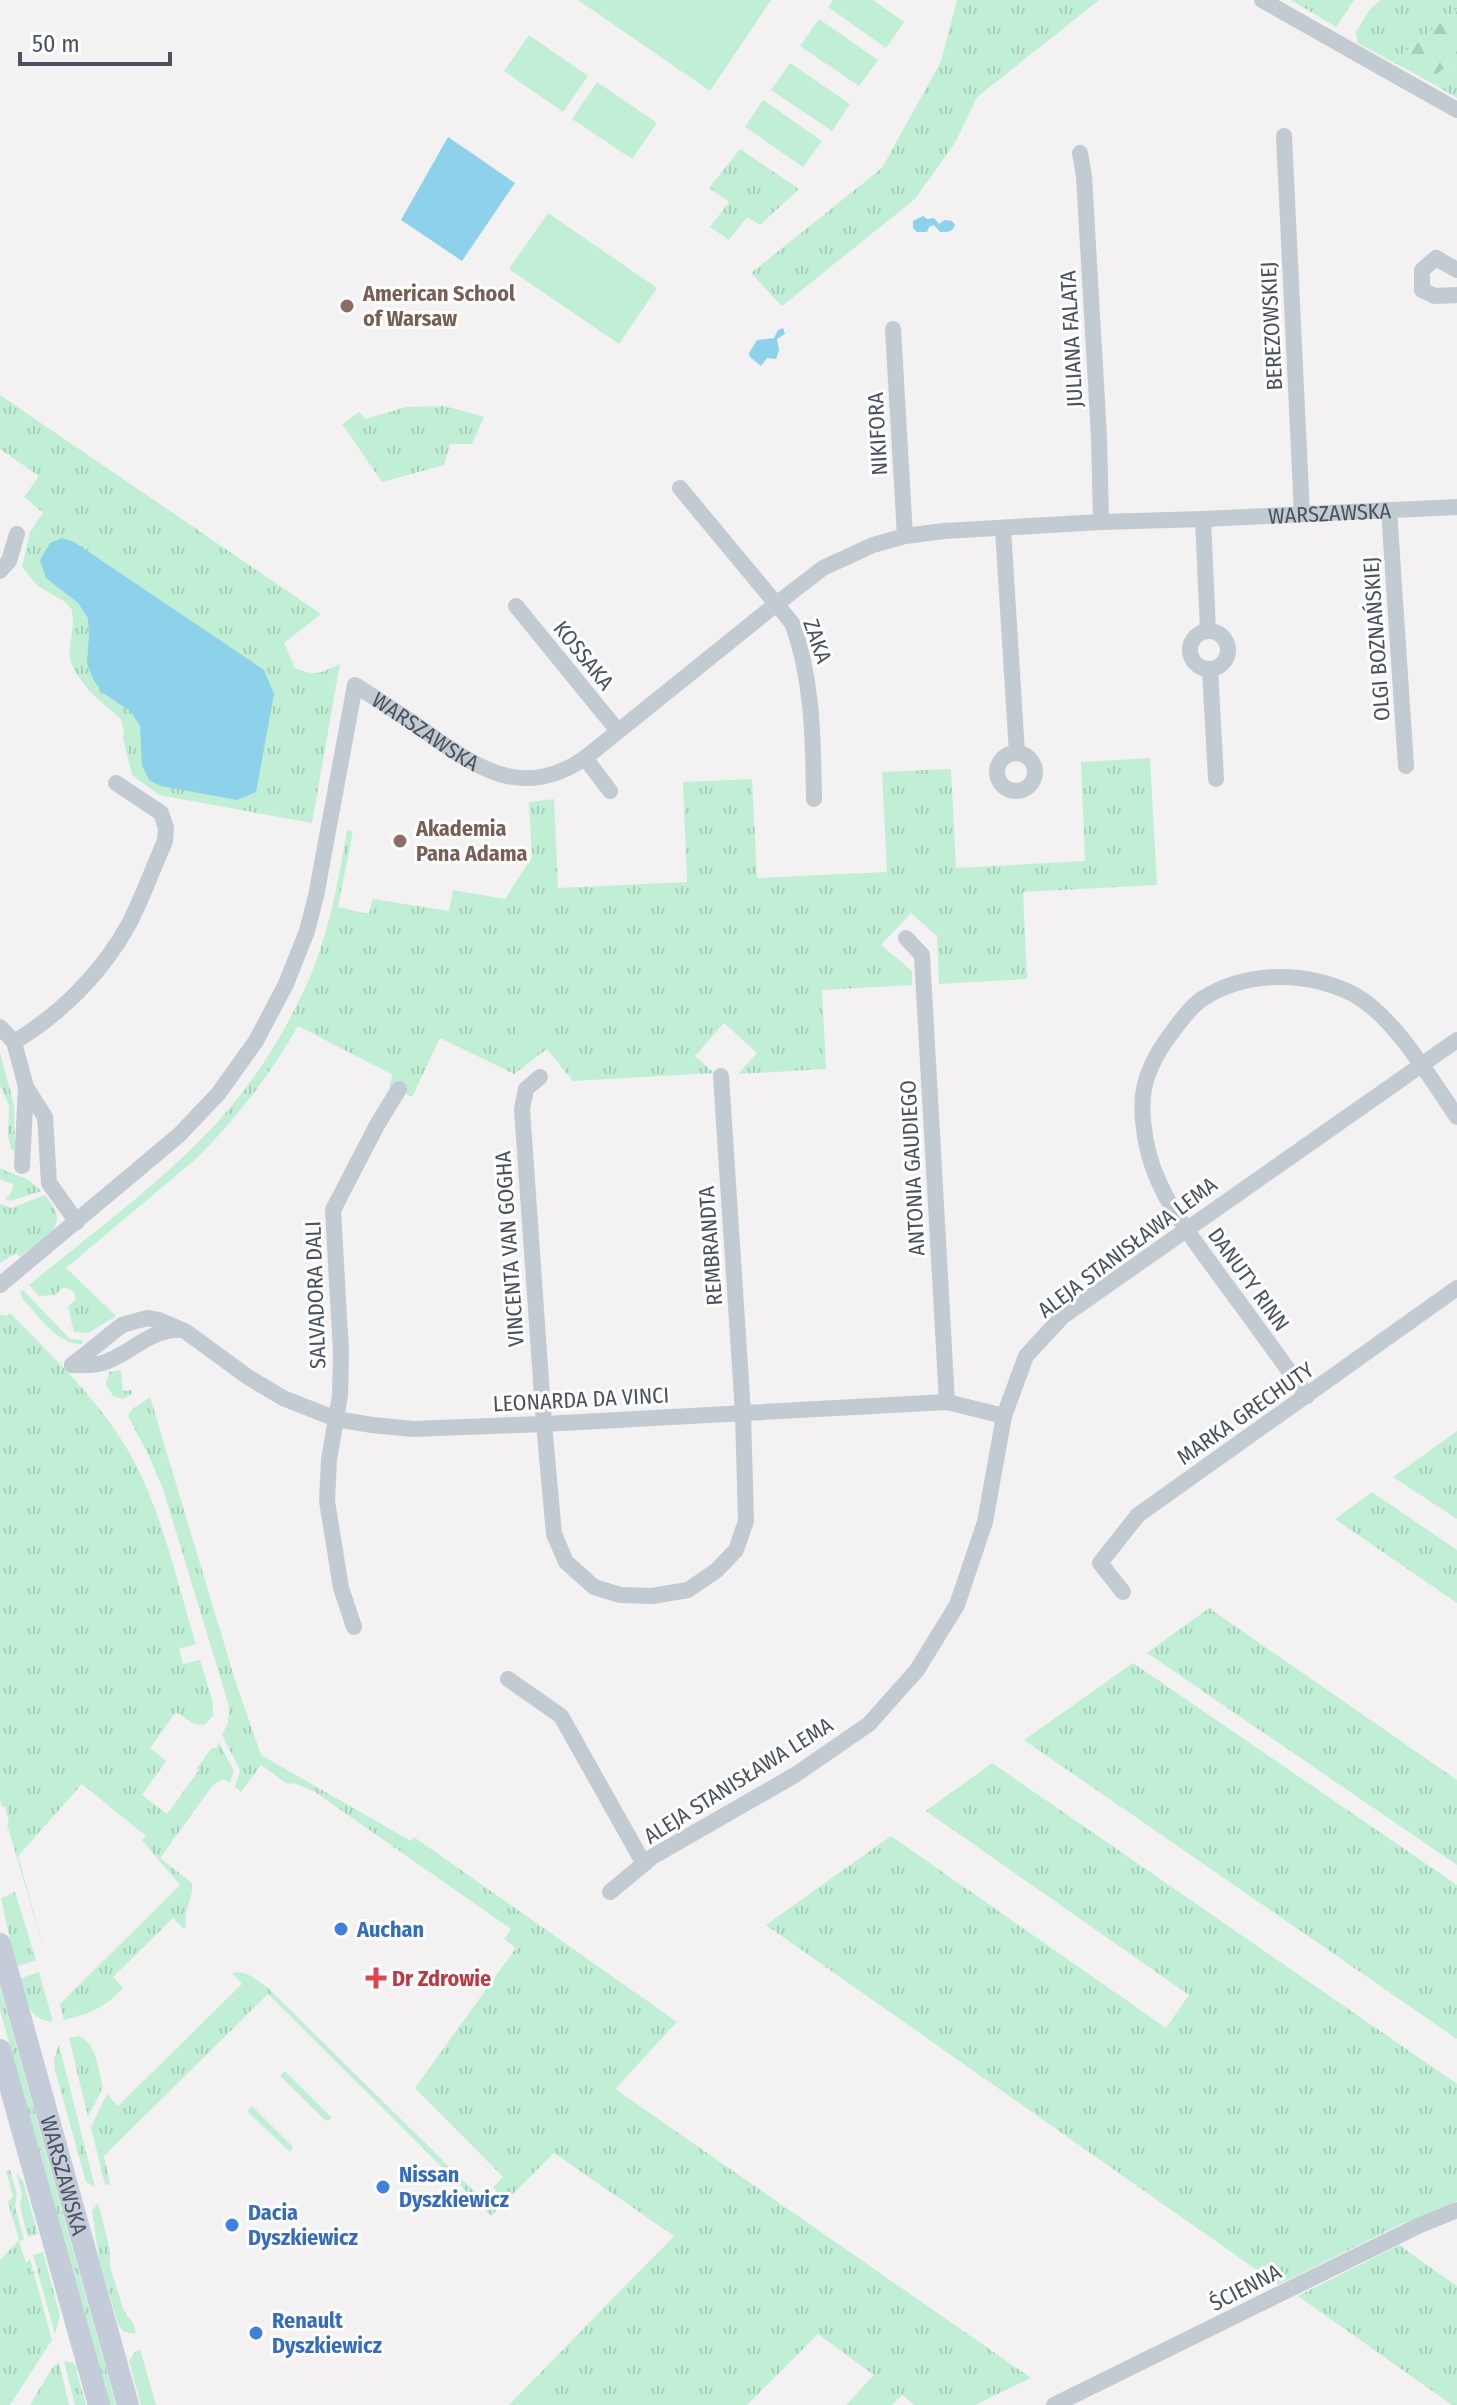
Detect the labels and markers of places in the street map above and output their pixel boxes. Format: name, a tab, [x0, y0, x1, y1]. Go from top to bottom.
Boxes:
place label: American School of Warsaw	[362, 280, 516, 332]
marker: American School of Warsaw	[338, 297, 356, 315]
place label: Akademia Pana Adama	[415, 815, 528, 867]
marker: Akademia Pana Adama	[391, 832, 409, 850]
place label: Auchan	[356, 1916, 424, 1943]
marker: Auchan	[332, 1920, 350, 1938]
place label: Dr Zdrowie	[392, 1965, 491, 1992]
marker: Dr Zdrowie	[367, 1969, 385, 1987]
place label: Nissan Dyszkiewicz	[399, 2161, 509, 2213]
marker: Nissan Dyszkiewicz	[374, 2178, 392, 2196]
place label: Dacia Dyszkiewicz	[248, 2199, 358, 2251]
marker: Dacia Dyszkiewicz	[223, 2216, 241, 2234]
place label: Renault Dyszkiewicz	[272, 2307, 382, 2359]
marker: Renault Dyszkiewicz	[247, 2324, 265, 2342]

